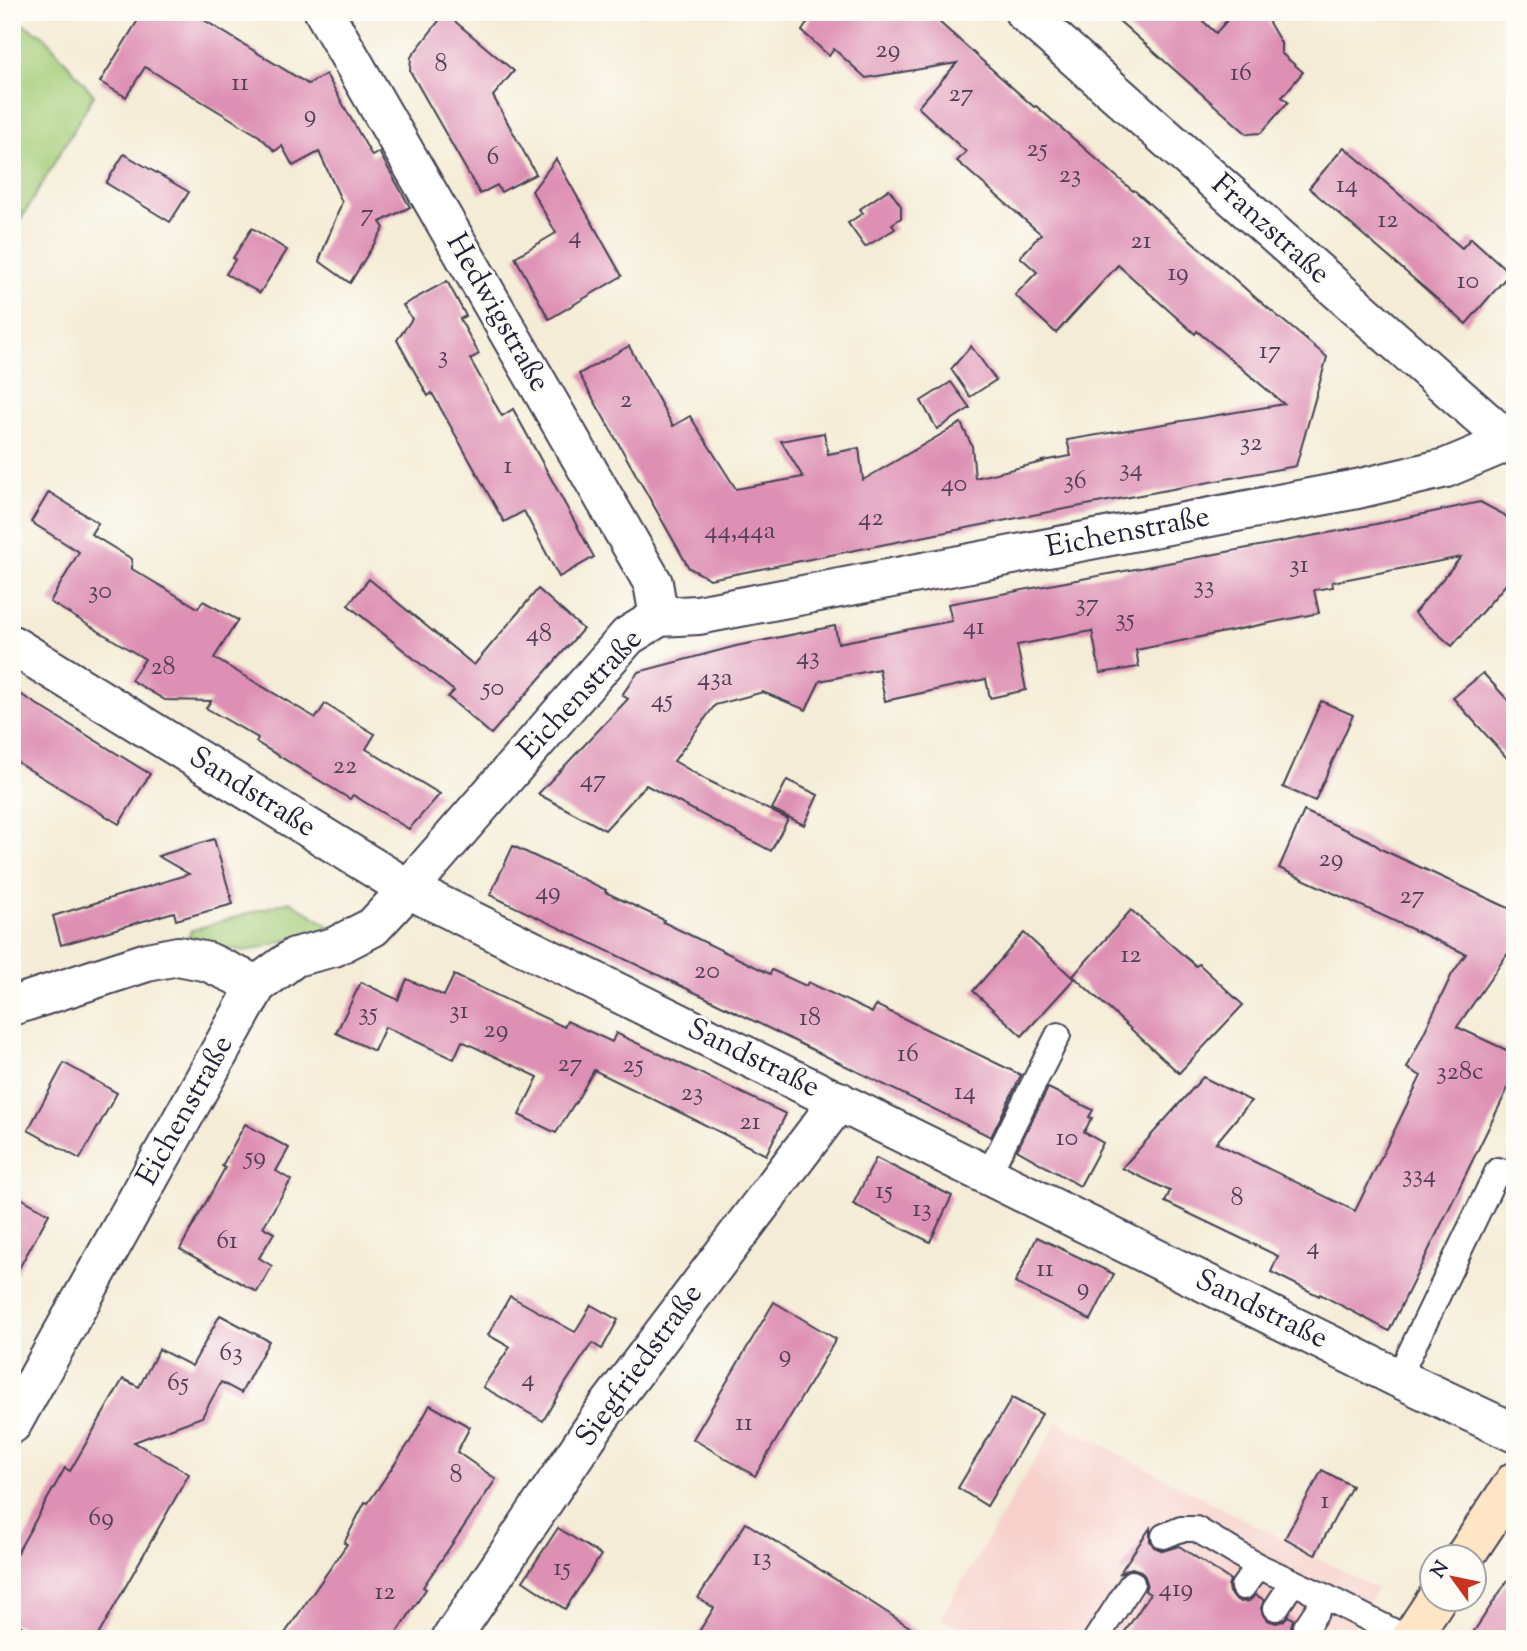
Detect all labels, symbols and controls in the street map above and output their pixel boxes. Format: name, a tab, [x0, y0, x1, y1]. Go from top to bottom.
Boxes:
house number: 29	[876, 32, 900, 69]
house number: 8	[434, 46, 448, 83]
house number: 16	[1230, 55, 1252, 92]
house number: 11	[231, 65, 249, 102]
house number: 27	[948, 76, 974, 113]
house number: 9	[304, 97, 316, 134]
house number: 25	[1026, 131, 1048, 168]
house number: 6	[487, 139, 499, 176]
house number: 23	[1059, 157, 1081, 194]
street label: Franzstraße	[1201, 165, 1339, 295]
house number: 14	[1336, 167, 1358, 204]
house number: 7	[360, 196, 374, 233]
house number: 12	[1377, 202, 1399, 239]
house number: 4	[568, 218, 582, 255]
house number: 21	[1130, 223, 1152, 260]
street label: Hedwigstraße	[434, 226, 560, 400]
house number: 19	[1167, 255, 1189, 292]
house number: 10	[1457, 263, 1479, 300]
house number: 17	[1259, 333, 1281, 370]
house number: 3	[438, 338, 448, 375]
house number: 2	[620, 382, 632, 419]
house number: 32	[1240, 425, 1262, 462]
house number: 1	[504, 448, 513, 485]
house number: 34	[1119, 451, 1143, 488]
house number: 36	[1063, 463, 1087, 500]
house number: 40	[941, 466, 967, 503]
street label: Eichenstraße	[1042, 496, 1214, 570]
house number: 42	[858, 500, 884, 537]
house number: 44,44a	[705, 513, 775, 550]
house number: 31	[1289, 547, 1309, 584]
house number: 33	[1193, 568, 1215, 605]
house number: 30	[88, 573, 112, 610]
house number: 37	[1075, 586, 1099, 623]
house number: 35	[1115, 601, 1135, 638]
house number: 41	[963, 609, 985, 646]
house number: 48	[526, 616, 552, 653]
street label: Eichenstraße	[509, 620, 653, 770]
house number: 43	[796, 639, 820, 676]
house number: 28	[150, 649, 176, 686]
house number: 43a	[697, 660, 733, 697]
house number: 50	[480, 670, 504, 707]
house number: 45	[651, 682, 673, 719]
street label: Sandstraße	[180, 737, 324, 849]
house number: 22	[333, 748, 357, 785]
house number: 47	[580, 762, 606, 799]
house number: 29	[1319, 841, 1343, 878]
house number: 49	[535, 874, 561, 911]
house number: 27	[1399, 878, 1425, 915]
house number: 12	[1120, 937, 1142, 974]
house number: 20	[694, 953, 720, 990]
house number: 31	[449, 993, 469, 1030]
house number: 35	[358, 995, 378, 1032]
house number: 18	[799, 1000, 821, 1037]
street label: Sandstraße	[679, 1008, 827, 1110]
house number: 29	[484, 1012, 508, 1049]
street label: Eichenstraße	[127, 1028, 245, 1194]
house number: 16	[897, 1036, 919, 1073]
house number: 27	[557, 1046, 583, 1083]
house number: 25	[622, 1047, 644, 1084]
house number: 328c	[1436, 1054, 1484, 1091]
house number: 14	[954, 1074, 976, 1111]
house number: 23	[681, 1075, 703, 1112]
house number: 21	[739, 1104, 761, 1141]
house number: 10	[1056, 1120, 1078, 1157]
house number: 59	[242, 1139, 266, 1176]
house number: 334	[1402, 1157, 1436, 1194]
house number: 15	[875, 1173, 893, 1210]
house number: 8	[1230, 1180, 1244, 1217]
house number: 13	[912, 1191, 932, 1228]
house number: 61	[216, 1223, 238, 1260]
house number: 4	[1306, 1229, 1320, 1266]
house number: 11	[1036, 1251, 1054, 1288]
street label: Sandstraße	[1187, 1259, 1335, 1361]
house number: 9	[1077, 1270, 1089, 1307]
street label: Siegfriedstraße	[566, 1275, 714, 1457]
house number: 63	[219, 1335, 243, 1372]
house number: 9	[779, 1337, 791, 1374]
house number: 4	[521, 1361, 535, 1398]
house number: 65	[167, 1365, 189, 1402]
house number: 11	[735, 1405, 753, 1442]
house number: 8	[449, 1457, 463, 1494]
house number: 1	[1321, 1483, 1330, 1520]
house number: 69	[88, 1500, 114, 1537]
house number: 13	[752, 1540, 772, 1577]
north arrow	[1418, 1542, 1488, 1612]
house number: 15	[553, 1550, 571, 1587]
text: N	[1425, 1556, 1456, 1584]
house number: 419	[1159, 1571, 1193, 1608]
house number: 12	[374, 1574, 396, 1611]

